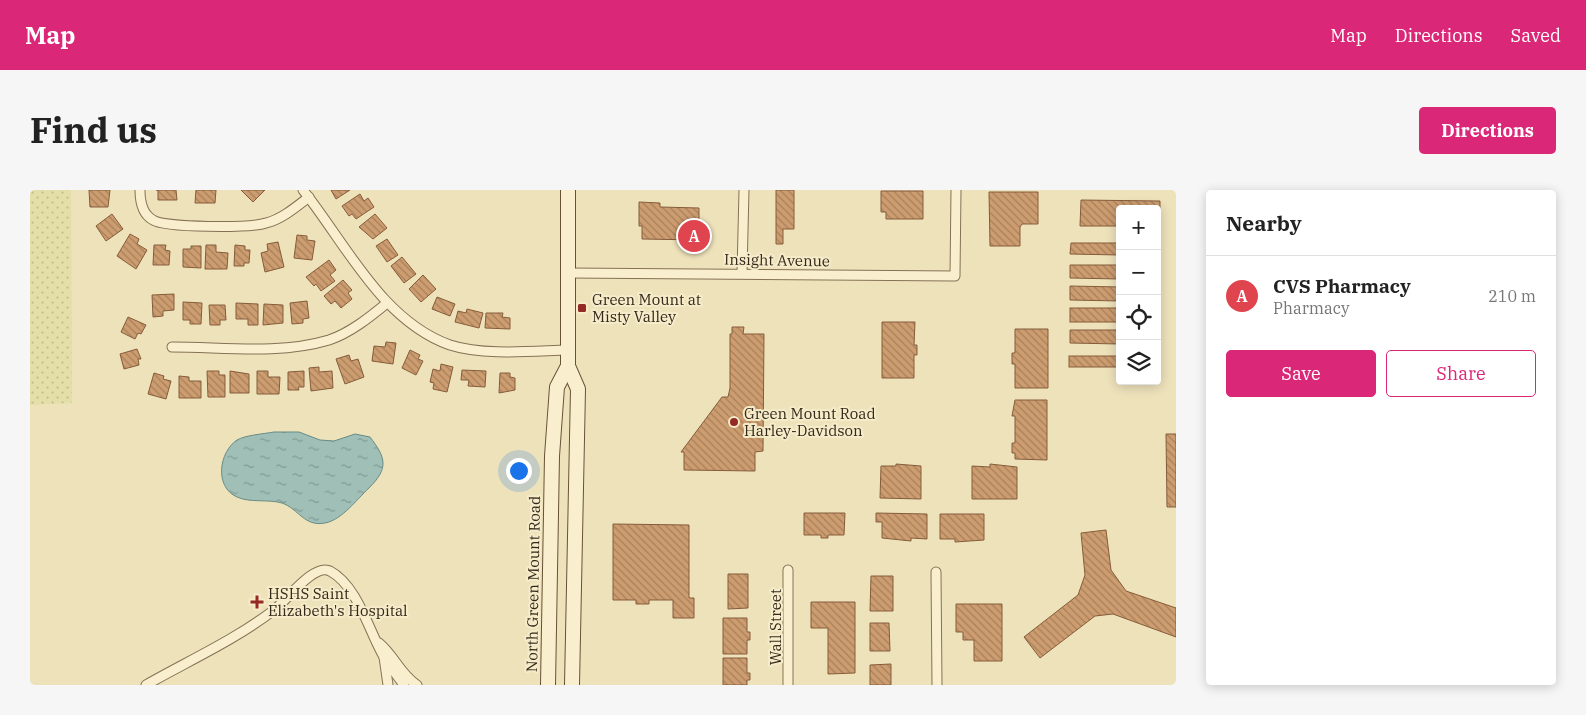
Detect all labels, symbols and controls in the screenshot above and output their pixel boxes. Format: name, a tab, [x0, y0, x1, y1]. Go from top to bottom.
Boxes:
text: Map	[25, 19, 75, 51]
text: Map	[1330, 24, 1367, 47]
text: Directions	[1395, 24, 1483, 47]
text: Saved	[1511, 24, 1561, 47]
text: Find us	[30, 107, 157, 153]
button: Directions	[1419, 107, 1556, 154]
map controls	[1116, 205, 1161, 385]
button: +	[1116, 205, 1161, 250]
text: Nearby	[1226, 209, 1302, 237]
pin: A	[678, 217, 710, 255]
street label: Insight Avenue	[724, 250, 830, 270]
button: −	[1116, 250, 1161, 295]
text: CVS Pharmacy	[1273, 274, 1411, 298]
text: A	[1236, 286, 1248, 306]
text: 210 m	[1488, 286, 1536, 306]
place label: Green Mount at Misty Valley	[592, 290, 701, 326]
button: locate	[1116, 295, 1161, 340]
text: Pharmacy	[1273, 298, 1350, 318]
marker: Green Mount at Misty Valley	[576, 302, 588, 314]
button: layers	[1116, 340, 1161, 385]
button: Save	[1226, 350, 1376, 397]
button: Share	[1386, 350, 1536, 397]
place label: Green Mount Road Harley-Davidson	[744, 404, 876, 440]
marker: Green Mount Road Harley-Davidson	[728, 416, 740, 428]
your location	[506, 458, 532, 484]
street label: North Green Mount Road	[522, 496, 544, 672]
place label: HSHS Saint Elizabeth's Hospital	[268, 584, 408, 620]
street label: Wall Street	[766, 589, 785, 665]
marker: HSHS Saint Elizabeth's Hospital	[250, 595, 264, 609]

